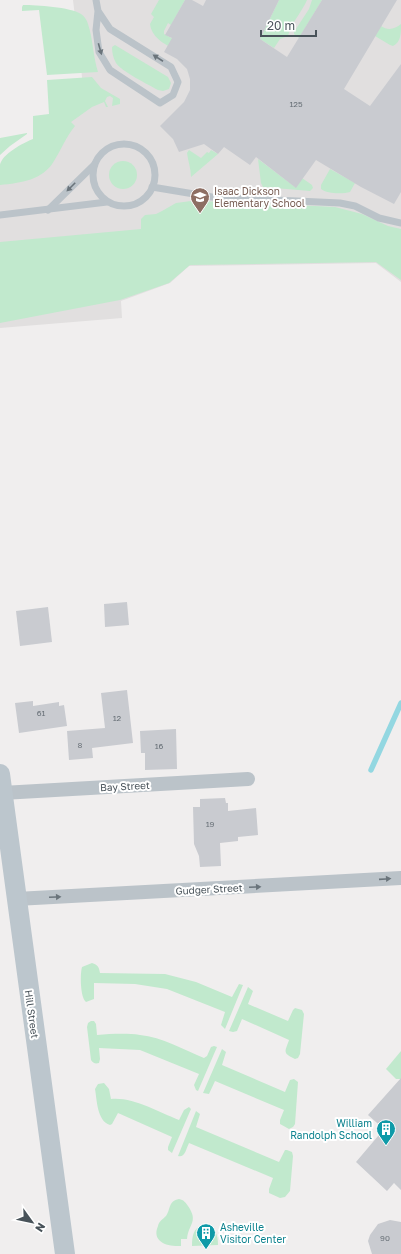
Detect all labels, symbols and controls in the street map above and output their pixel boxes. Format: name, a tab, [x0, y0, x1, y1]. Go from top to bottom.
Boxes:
scale bar	[261, 12, 316, 38]
text: 20 m	[267, 18, 295, 33]
one-way arrow	[97, 44, 103, 56]
one-way arrow	[152, 55, 164, 62]
house number: 125	[289, 99, 303, 109]
one-way arrow	[66, 182, 76, 192]
place label: Isaac Dickson Elementary School	[214, 185, 305, 209]
school or university icon: Isaac Dickson Elementary School	[189, 186, 211, 214]
house number: 61	[37, 708, 45, 718]
house number: 12	[113, 713, 122, 723]
house number: 8	[78, 740, 83, 750]
house number: 16	[155, 741, 164, 751]
street label: Bay Street	[100, 779, 150, 793]
house number: 19	[206, 819, 215, 829]
one-way arrow	[379, 876, 391, 883]
street label: Gudger Street	[175, 881, 243, 897]
one-way arrow	[249, 884, 262, 890]
one-way arrow	[49, 894, 62, 900]
street label: Hill Street	[23, 989, 41, 1039]
place label: William Randolph School	[290, 1117, 372, 1141]
building icon: William Randolph School	[375, 1118, 397, 1146]
north arrow	[12, 1202, 52, 1242]
text: N	[33, 1221, 49, 1235]
place label: Asheville Visitor Center	[220, 1221, 286, 1245]
building icon: Asheville Visitor Center	[195, 1222, 217, 1250]
house number: 90	[380, 1233, 390, 1243]

